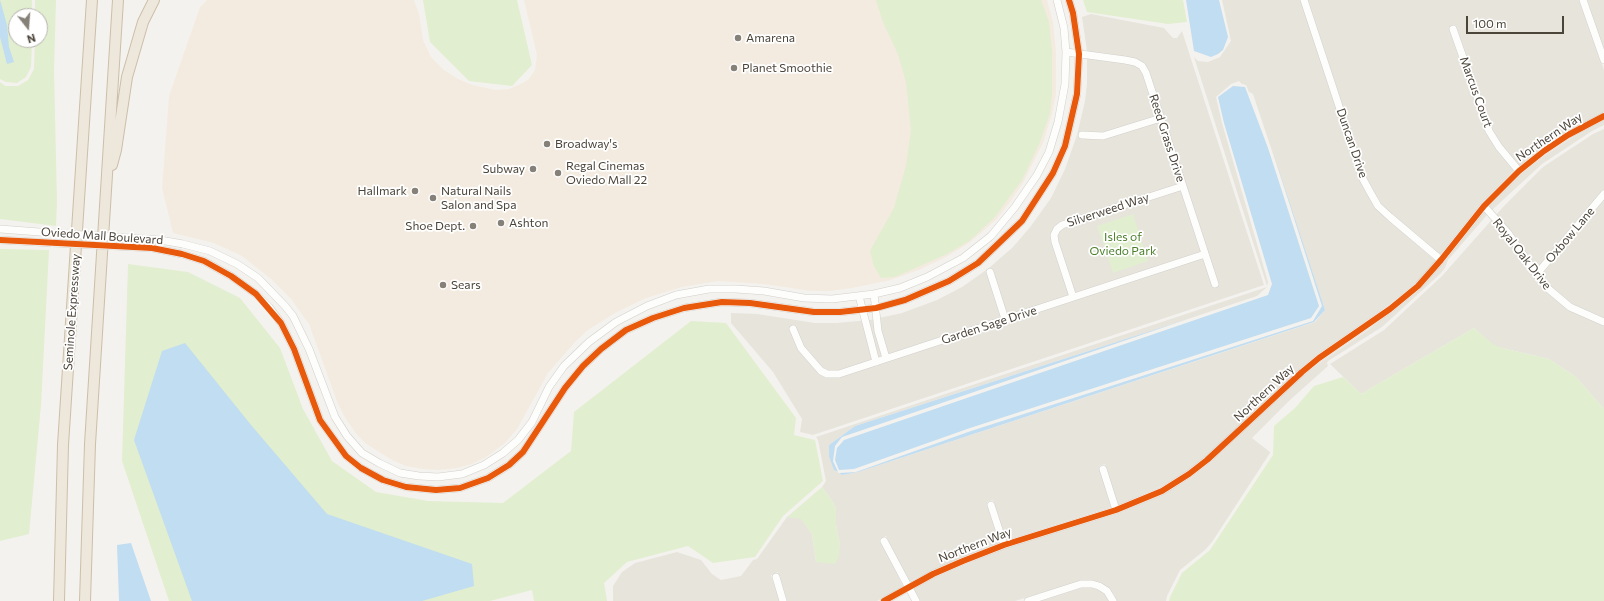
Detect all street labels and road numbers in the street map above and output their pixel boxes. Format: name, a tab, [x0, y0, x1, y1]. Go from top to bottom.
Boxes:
street label: Marcus Court	[1457, 55, 1495, 129]
street label: Reed Grass Drive	[1146, 92, 1188, 184]
street label: Duncan Drive	[1333, 106, 1371, 180]
street label: Northern Way	[1513, 109, 1585, 165]
street label: Silverweed Way	[1065, 190, 1151, 230]
street label: Oxbow Lane	[1543, 204, 1597, 266]
street label: Royal Oak Drive	[1490, 216, 1554, 292]
street label: Oviedo Mall Boulevard	[40, 225, 164, 247]
street label: Seminole Expressway	[61, 253, 83, 371]
street label: Garden Sage Drive	[940, 303, 1038, 347]
street label: Northern Way	[1231, 361, 1297, 425]
street label: Northern Way	[936, 524, 1014, 566]

